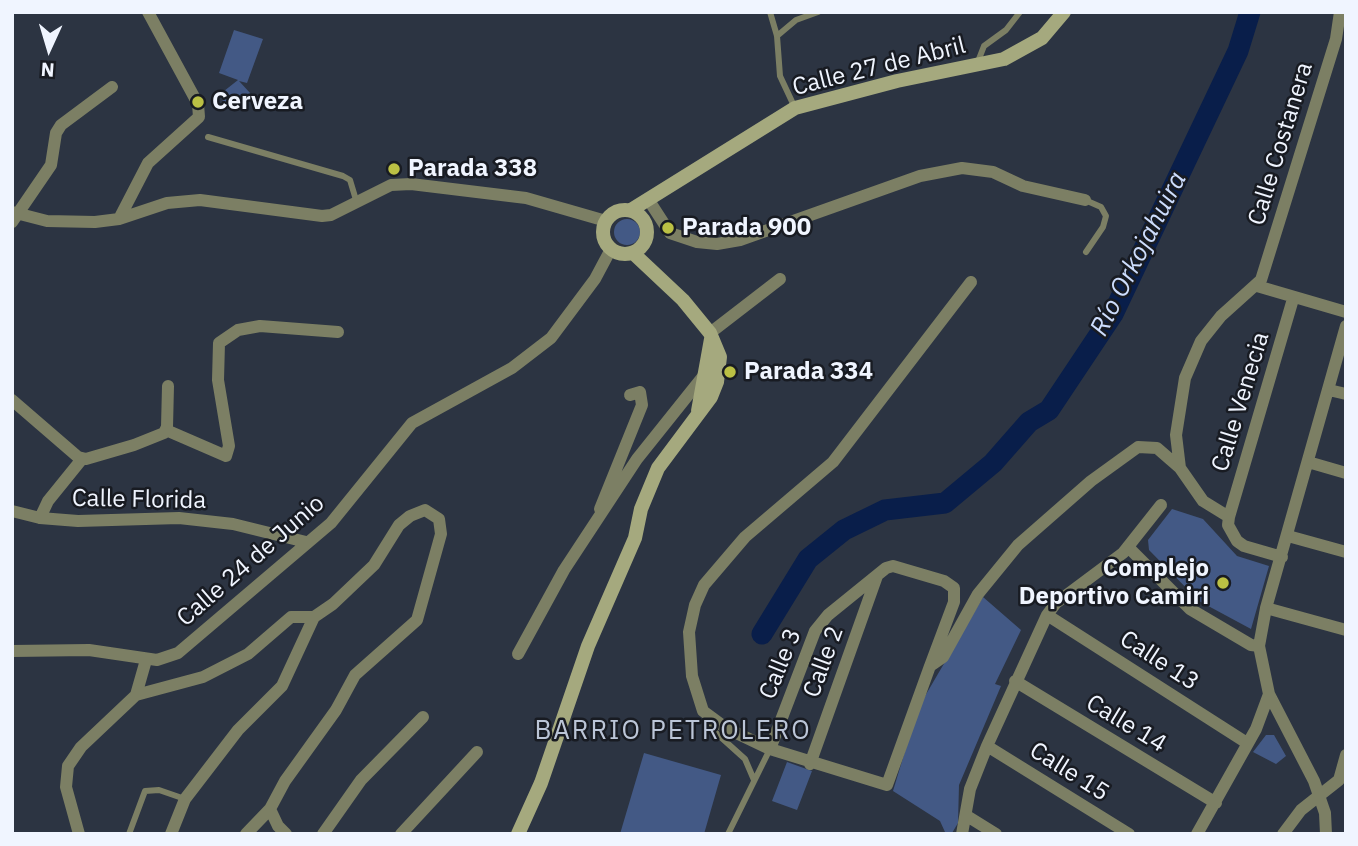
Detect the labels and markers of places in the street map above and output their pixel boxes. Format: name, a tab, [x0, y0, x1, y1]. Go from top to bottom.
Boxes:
place label: Cerveza	[212, 88, 303, 116]
marker: Cerveza	[190, 94, 206, 110]
place label: Parada 338	[408, 155, 537, 183]
marker: Parada 338	[386, 161, 402, 177]
place label: Parada 900	[682, 214, 811, 242]
marker: Parada 900	[660, 220, 676, 236]
place label: Parada 334	[744, 358, 873, 386]
marker: Parada 334	[722, 364, 738, 380]
place label: Complejo Deportivo Camiri	[1019, 555, 1209, 611]
marker: Complejo Deportivo Camiri	[1215, 575, 1231, 591]

